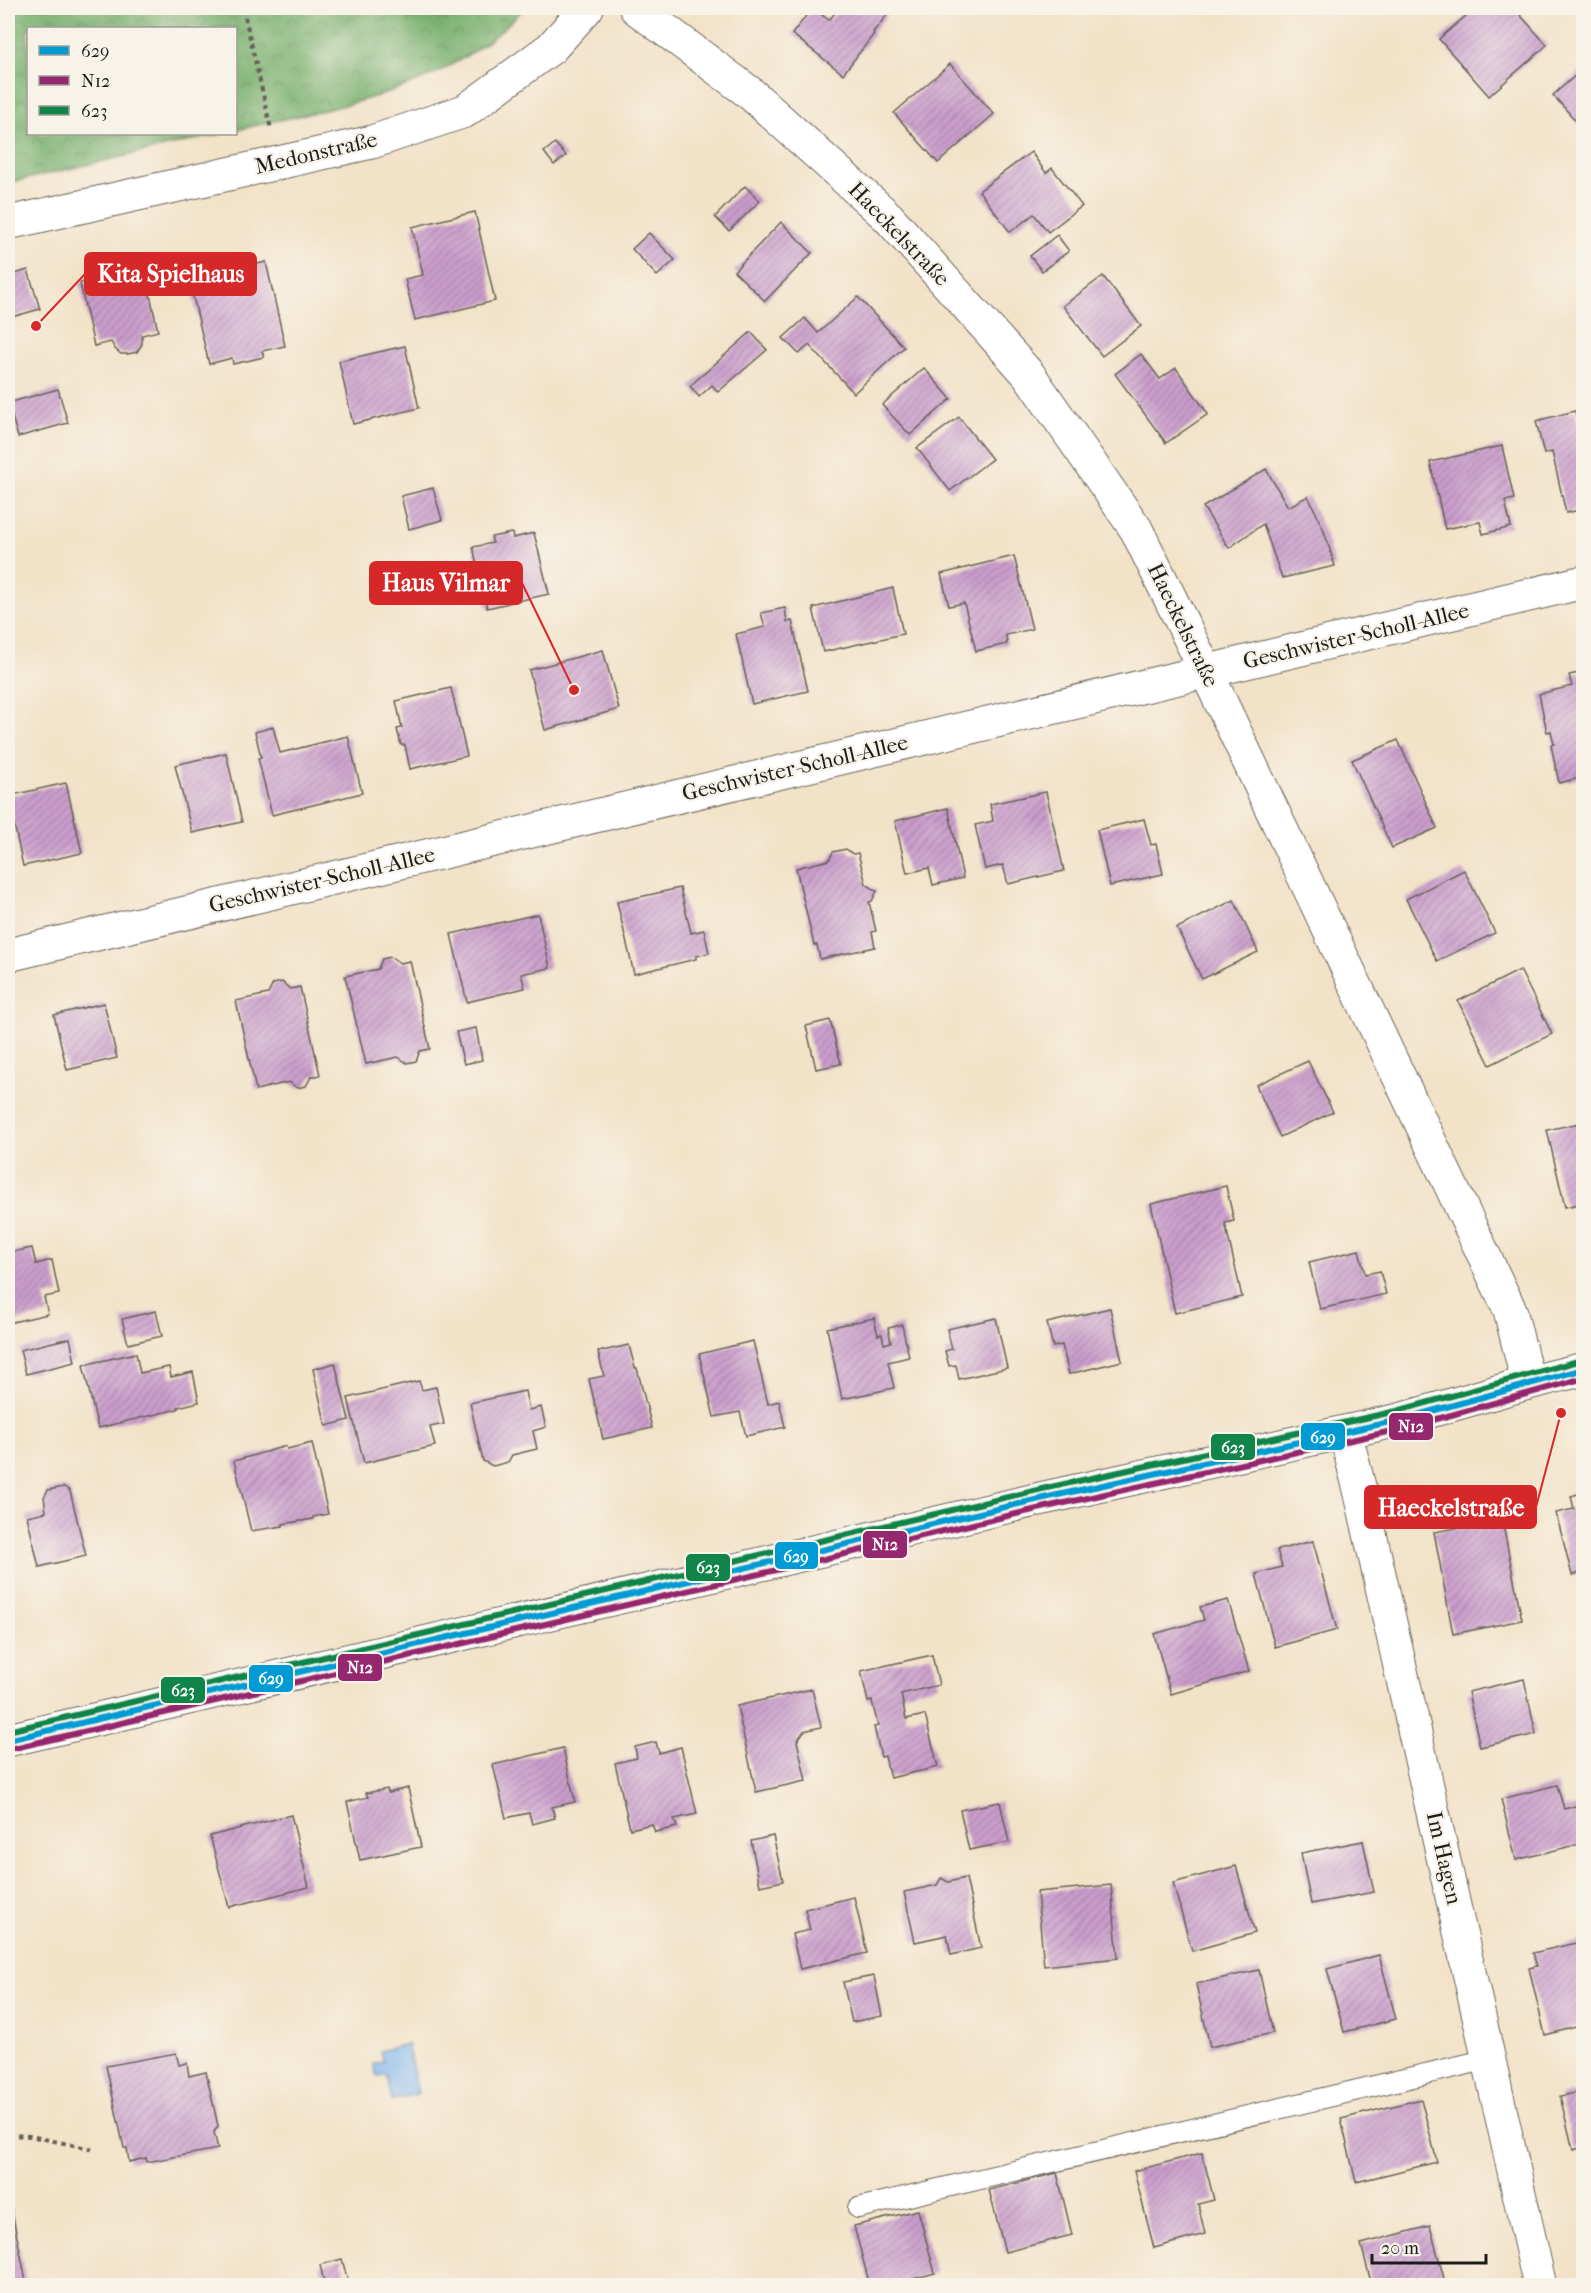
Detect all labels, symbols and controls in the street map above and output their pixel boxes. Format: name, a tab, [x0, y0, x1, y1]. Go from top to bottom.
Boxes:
legend	[27, 27, 237, 135]
text: 629	[81, 41, 109, 62]
text: N12	[81, 71, 110, 92]
text: 623	[81, 101, 107, 122]
street label: Medonstraße	[252, 126, 380, 180]
street label: Haeckelstraße	[843, 177, 955, 291]
callout: Kita Spielhaus	[85, 253, 256, 295]
text: Kita Spielhaus	[98, 260, 245, 288]
street label: Haeckelstraße	[1142, 559, 1224, 691]
callout: Haus Vilmar	[370, 562, 522, 604]
text: Haus Vilmar	[382, 569, 511, 597]
street label: Geschwister-Scholl-Allee	[1241, 597, 1472, 675]
street label: Geschwister-Scholl-Allee	[680, 729, 911, 807]
street label: Geschwister-Scholl-Allee	[207, 841, 438, 919]
line badge: N12	[1388, 1412, 1434, 1441]
text: N12	[1398, 1417, 1424, 1436]
line badge: 629	[1300, 1422, 1346, 1451]
text: 629	[1310, 1428, 1336, 1448]
line badge: 623	[1210, 1433, 1256, 1461]
text: 623	[1221, 1438, 1245, 1458]
callout: Haeckelstraße	[1365, 1486, 1536, 1528]
text: Haeckelstraße	[1378, 1494, 1524, 1522]
line badge: N12	[862, 1530, 908, 1559]
text: N12	[872, 1535, 898, 1554]
line badge: 629	[774, 1541, 819, 1570]
text: 629	[783, 1547, 809, 1567]
line badge: 623	[685, 1553, 731, 1582]
text: 623	[696, 1558, 720, 1578]
line badge: N12	[337, 1653, 383, 1682]
text: N12	[347, 1658, 373, 1677]
line badge: 629	[248, 1664, 294, 1693]
text: 629	[258, 1669, 284, 1689]
line badge: 623	[160, 1676, 206, 1704]
text: 623	[171, 1681, 195, 1701]
street label: Im Hagen	[1421, 1809, 1467, 1907]
scale bar	[1372, 2227, 1486, 2265]
text: 20 m	[1381, 2238, 1419, 2259]

